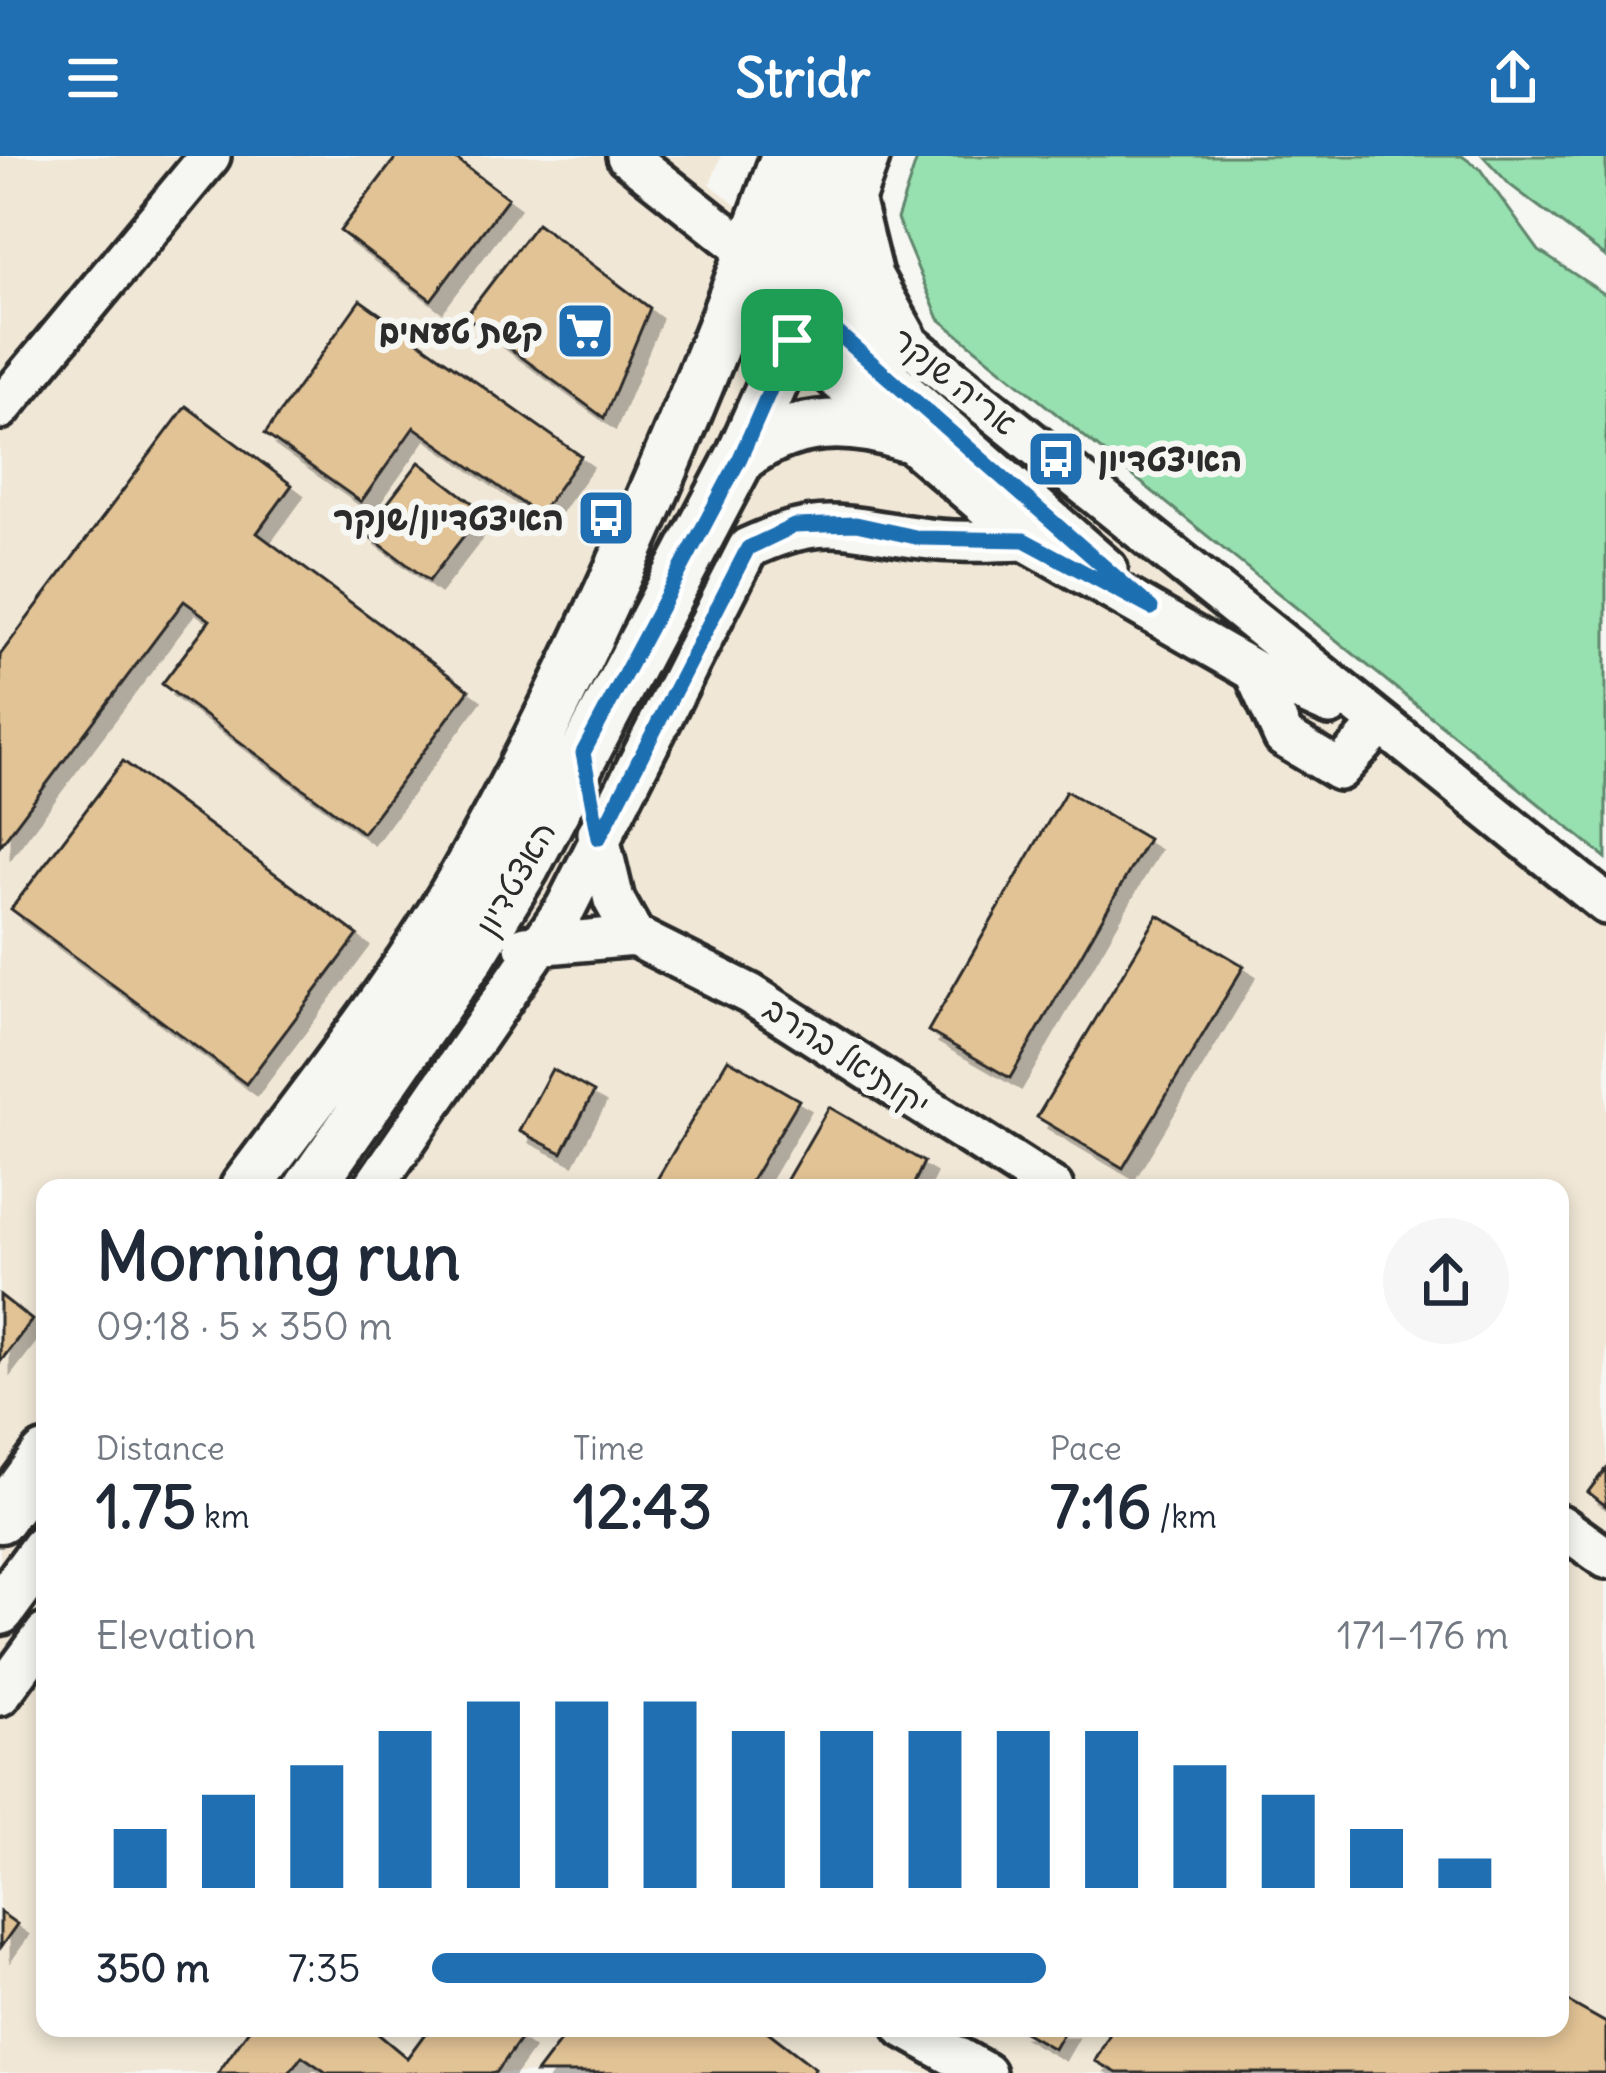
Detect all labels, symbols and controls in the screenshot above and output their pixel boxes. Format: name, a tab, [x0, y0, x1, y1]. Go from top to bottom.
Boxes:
text: Stridr	[735, 44, 871, 112]
icon: menu	[60, 45, 126, 111]
icon: share	[1480, 45, 1546, 111]
pin	[741, 289, 843, 391]
supermarket icon: קשת טעמים	[554, 300, 616, 362]
icon: arrive	[759, 307, 825, 373]
place label: קשת טעמים	[379, 310, 543, 352]
street label: אריה שנקר	[884, 318, 1026, 444]
bus stop icon: האיצטדיון	[1025, 428, 1087, 490]
place label: האיצטדיון	[1098, 438, 1242, 480]
bus stop icon: האיצטדיון/שנקר	[575, 487, 637, 549]
place label: האיצטדיון/שנקר	[334, 497, 564, 539]
street label: האצטדיון	[465, 813, 565, 943]
street label: יקותיאל בהרב	[756, 987, 938, 1126]
text: Morning run	[96, 1215, 460, 1298]
button: share	[1383, 1218, 1509, 1344]
text: 09:18 · 5 × 350 m	[96, 1302, 392, 1351]
text: Distance	[96, 1427, 225, 1469]
text: Time	[573, 1427, 644, 1469]
text: Pace	[1050, 1427, 1122, 1469]
text: 1.75	[96, 1469, 196, 1544]
text: 12:43	[573, 1469, 712, 1544]
text: 7:16	[1050, 1469, 1151, 1544]
text: km	[196, 1495, 250, 1537]
text: /km	[1151, 1495, 1217, 1537]
text: Elevation	[96, 1611, 256, 1660]
text: 171–176 m	[1337, 1611, 1509, 1660]
text: 350 m	[96, 1944, 210, 1993]
text: 7:35	[288, 1944, 361, 1993]

